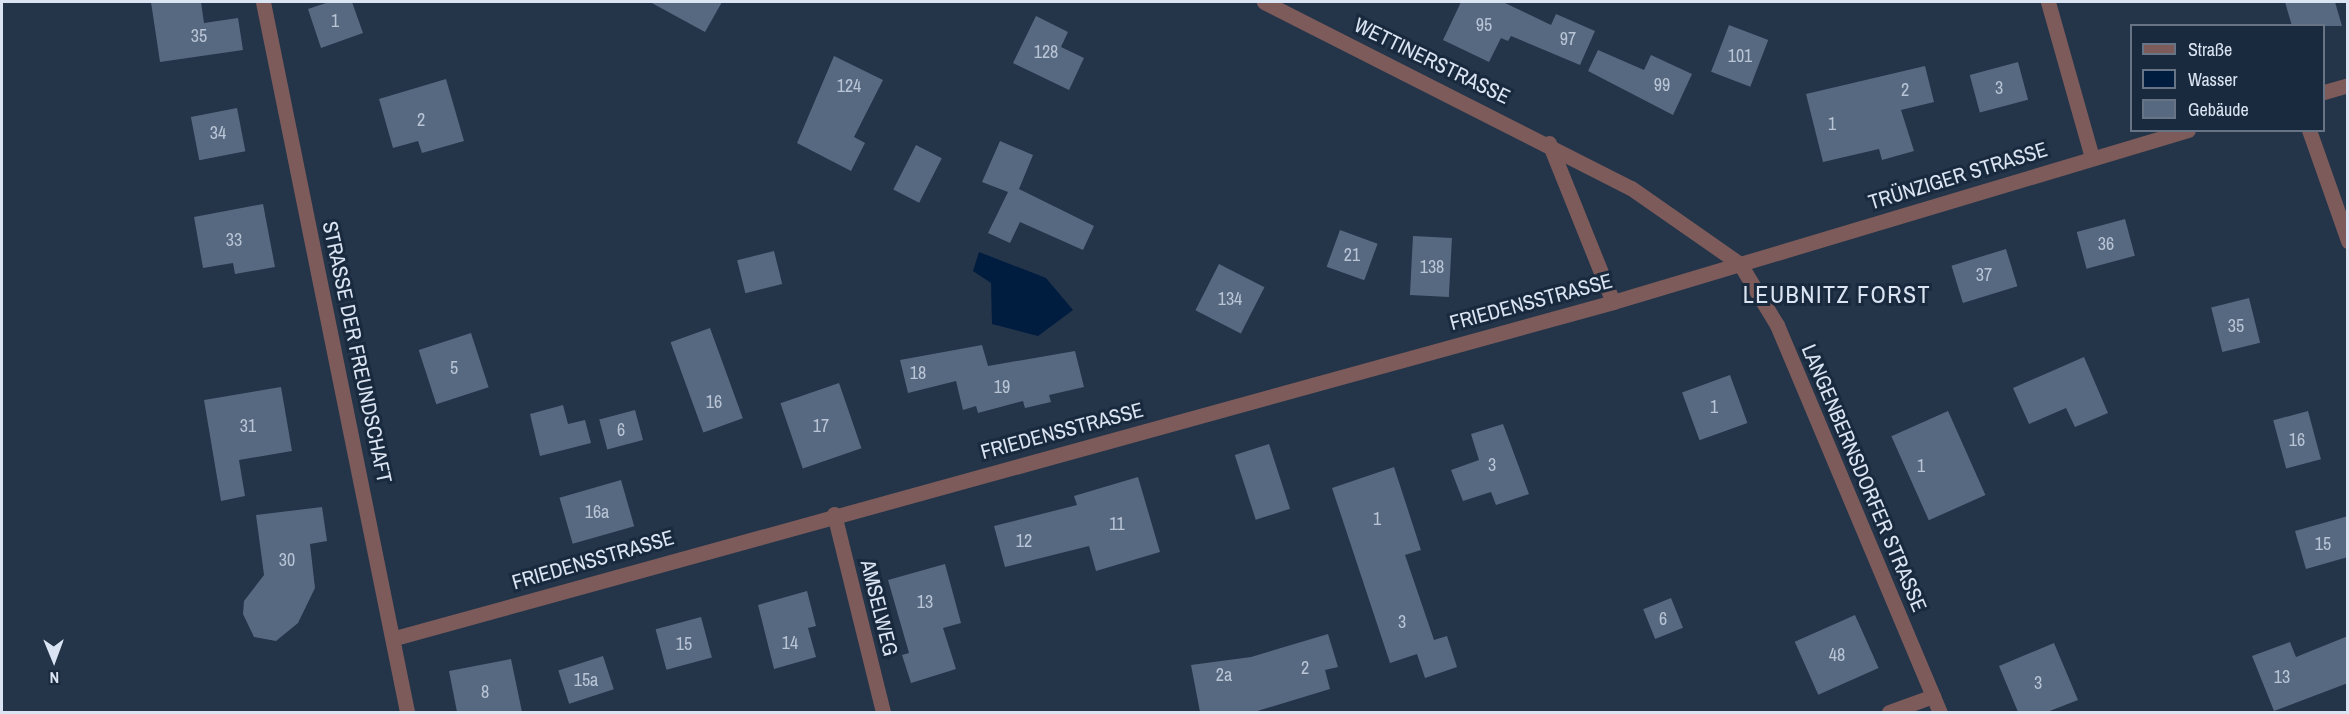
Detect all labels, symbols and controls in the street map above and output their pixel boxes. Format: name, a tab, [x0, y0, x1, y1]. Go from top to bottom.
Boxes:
house number: 1	[331, 10, 339, 32]
street label: WETTINERSTRASSE	[1350, 12, 1514, 110]
house number: 95	[1476, 14, 1492, 36]
legend	[2130, 24, 2325, 132]
house number: 35	[191, 25, 207, 47]
house number: 97	[1560, 28, 1576, 50]
text: Straße	[2188, 37, 2232, 62]
house number: 128	[1034, 41, 1058, 63]
house number: 101	[1728, 45, 1752, 67]
text: Wasser	[2188, 67, 2237, 92]
house number: 99	[1654, 74, 1670, 96]
house number: 124	[837, 75, 861, 97]
house number: 3	[1995, 77, 2003, 99]
house number: 2	[1901, 79, 1909, 101]
text: Gebäude	[2188, 97, 2249, 122]
house number: 2	[417, 109, 425, 131]
house number: 1	[1828, 113, 1836, 135]
house number: 34	[210, 122, 226, 144]
street label: TRÜNZIGER STRASSE	[1866, 137, 2050, 215]
street label: STRASSE DER FREUNDSCHAFT	[317, 219, 397, 485]
house number: 33	[226, 229, 242, 251]
house number: 36	[2098, 233, 2114, 255]
house number: 21	[1344, 244, 1360, 266]
house number: 138	[1420, 256, 1444, 278]
house number: 37	[1976, 264, 1992, 286]
street label: FRIEDENSSTRASSE	[1447, 268, 1615, 336]
district label: LEUBNITZ FORST	[1743, 281, 1931, 309]
house number: 134	[1218, 288, 1242, 310]
house number: 35	[2228, 315, 2244, 337]
street label: LANGENBERNSDORFER STRASSE	[1796, 341, 1932, 615]
house number: 5	[450, 357, 458, 379]
house number: 18	[910, 362, 926, 384]
house number: 19	[994, 376, 1010, 398]
house number: 16	[706, 391, 722, 413]
house number: 1	[1710, 396, 1718, 418]
street label: FRIEDENSSTRASSE	[978, 397, 1146, 465]
house number: 31	[240, 415, 256, 437]
house number: 17	[813, 415, 829, 437]
house number: 6	[617, 419, 625, 441]
house number: 16	[2289, 429, 2305, 451]
house number: 3	[1488, 454, 1496, 476]
house number: 1	[1917, 455, 1925, 477]
house number: 16a	[585, 501, 609, 523]
house number: 1	[1373, 508, 1381, 530]
house number: 11	[1109, 513, 1125, 535]
street label: FRIEDENSSTRASSE	[509, 525, 677, 595]
house number: 12	[1016, 530, 1032, 552]
house number: 15	[2315, 533, 2331, 555]
house number: 30	[279, 549, 295, 571]
street label: AMSELWEG	[855, 557, 903, 659]
house number: 13	[917, 591, 933, 613]
house number: 6	[1659, 608, 1667, 630]
house number: 3	[1398, 611, 1406, 633]
north arrow	[24, 630, 84, 690]
house number: 14	[782, 632, 798, 654]
house number: 15	[676, 633, 692, 655]
house number: 48	[1829, 644, 1845, 666]
house number: 2	[1301, 657, 1309, 679]
house number: 2a	[1216, 664, 1232, 686]
house number: 13	[2274, 666, 2290, 688]
text: N	[49, 667, 59, 689]
house number: 15a	[574, 669, 598, 691]
house number: 3	[2034, 672, 2042, 694]
house number: 8	[481, 681, 489, 703]

